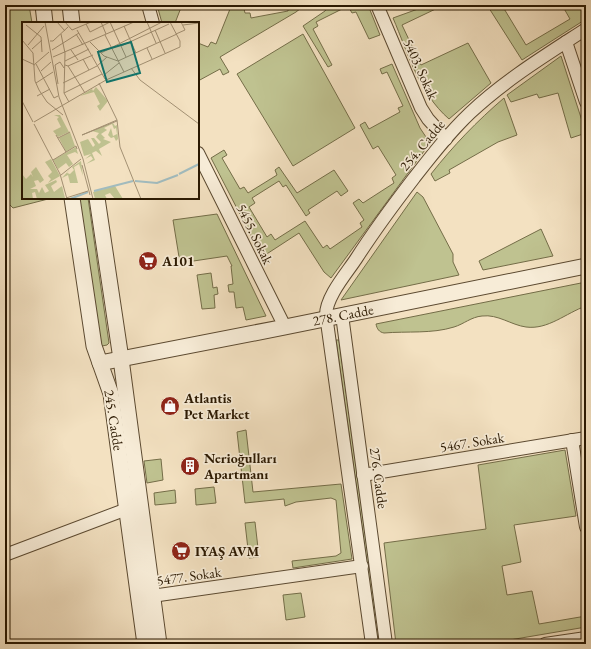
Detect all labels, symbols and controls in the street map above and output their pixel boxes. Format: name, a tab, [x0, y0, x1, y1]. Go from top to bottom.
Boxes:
inset map	[22, 22, 199, 199]
street label: 5403. Sokak	[400, 36, 443, 103]
street label: 254. Cadde	[395, 115, 449, 174]
street label: 5455. Sokak	[233, 201, 277, 267]
supermarket icon: A101	[137, 250, 159, 272]
place label: A101	[161, 252, 194, 270]
street label: 278. Cadde	[311, 300, 375, 330]
street label: 245. Cadde	[100, 388, 128, 452]
place label: Atlantis Pet Market	[183, 389, 250, 423]
shop icon: Atlantis Pet Market	[159, 395, 181, 417]
street label: 5467. Sokak	[439, 428, 506, 456]
street label: 276. Cadde	[366, 446, 392, 510]
place label: Nerioğulları Apartmanı	[203, 449, 277, 483]
building icon: Nerioğulları Apartmanı	[179, 455, 201, 477]
supermarket icon: IYAŞ AVM	[170, 540, 192, 562]
place label: IYAŞ AVM	[195, 542, 260, 560]
street label: 5477. Sokak	[156, 563, 223, 589]

